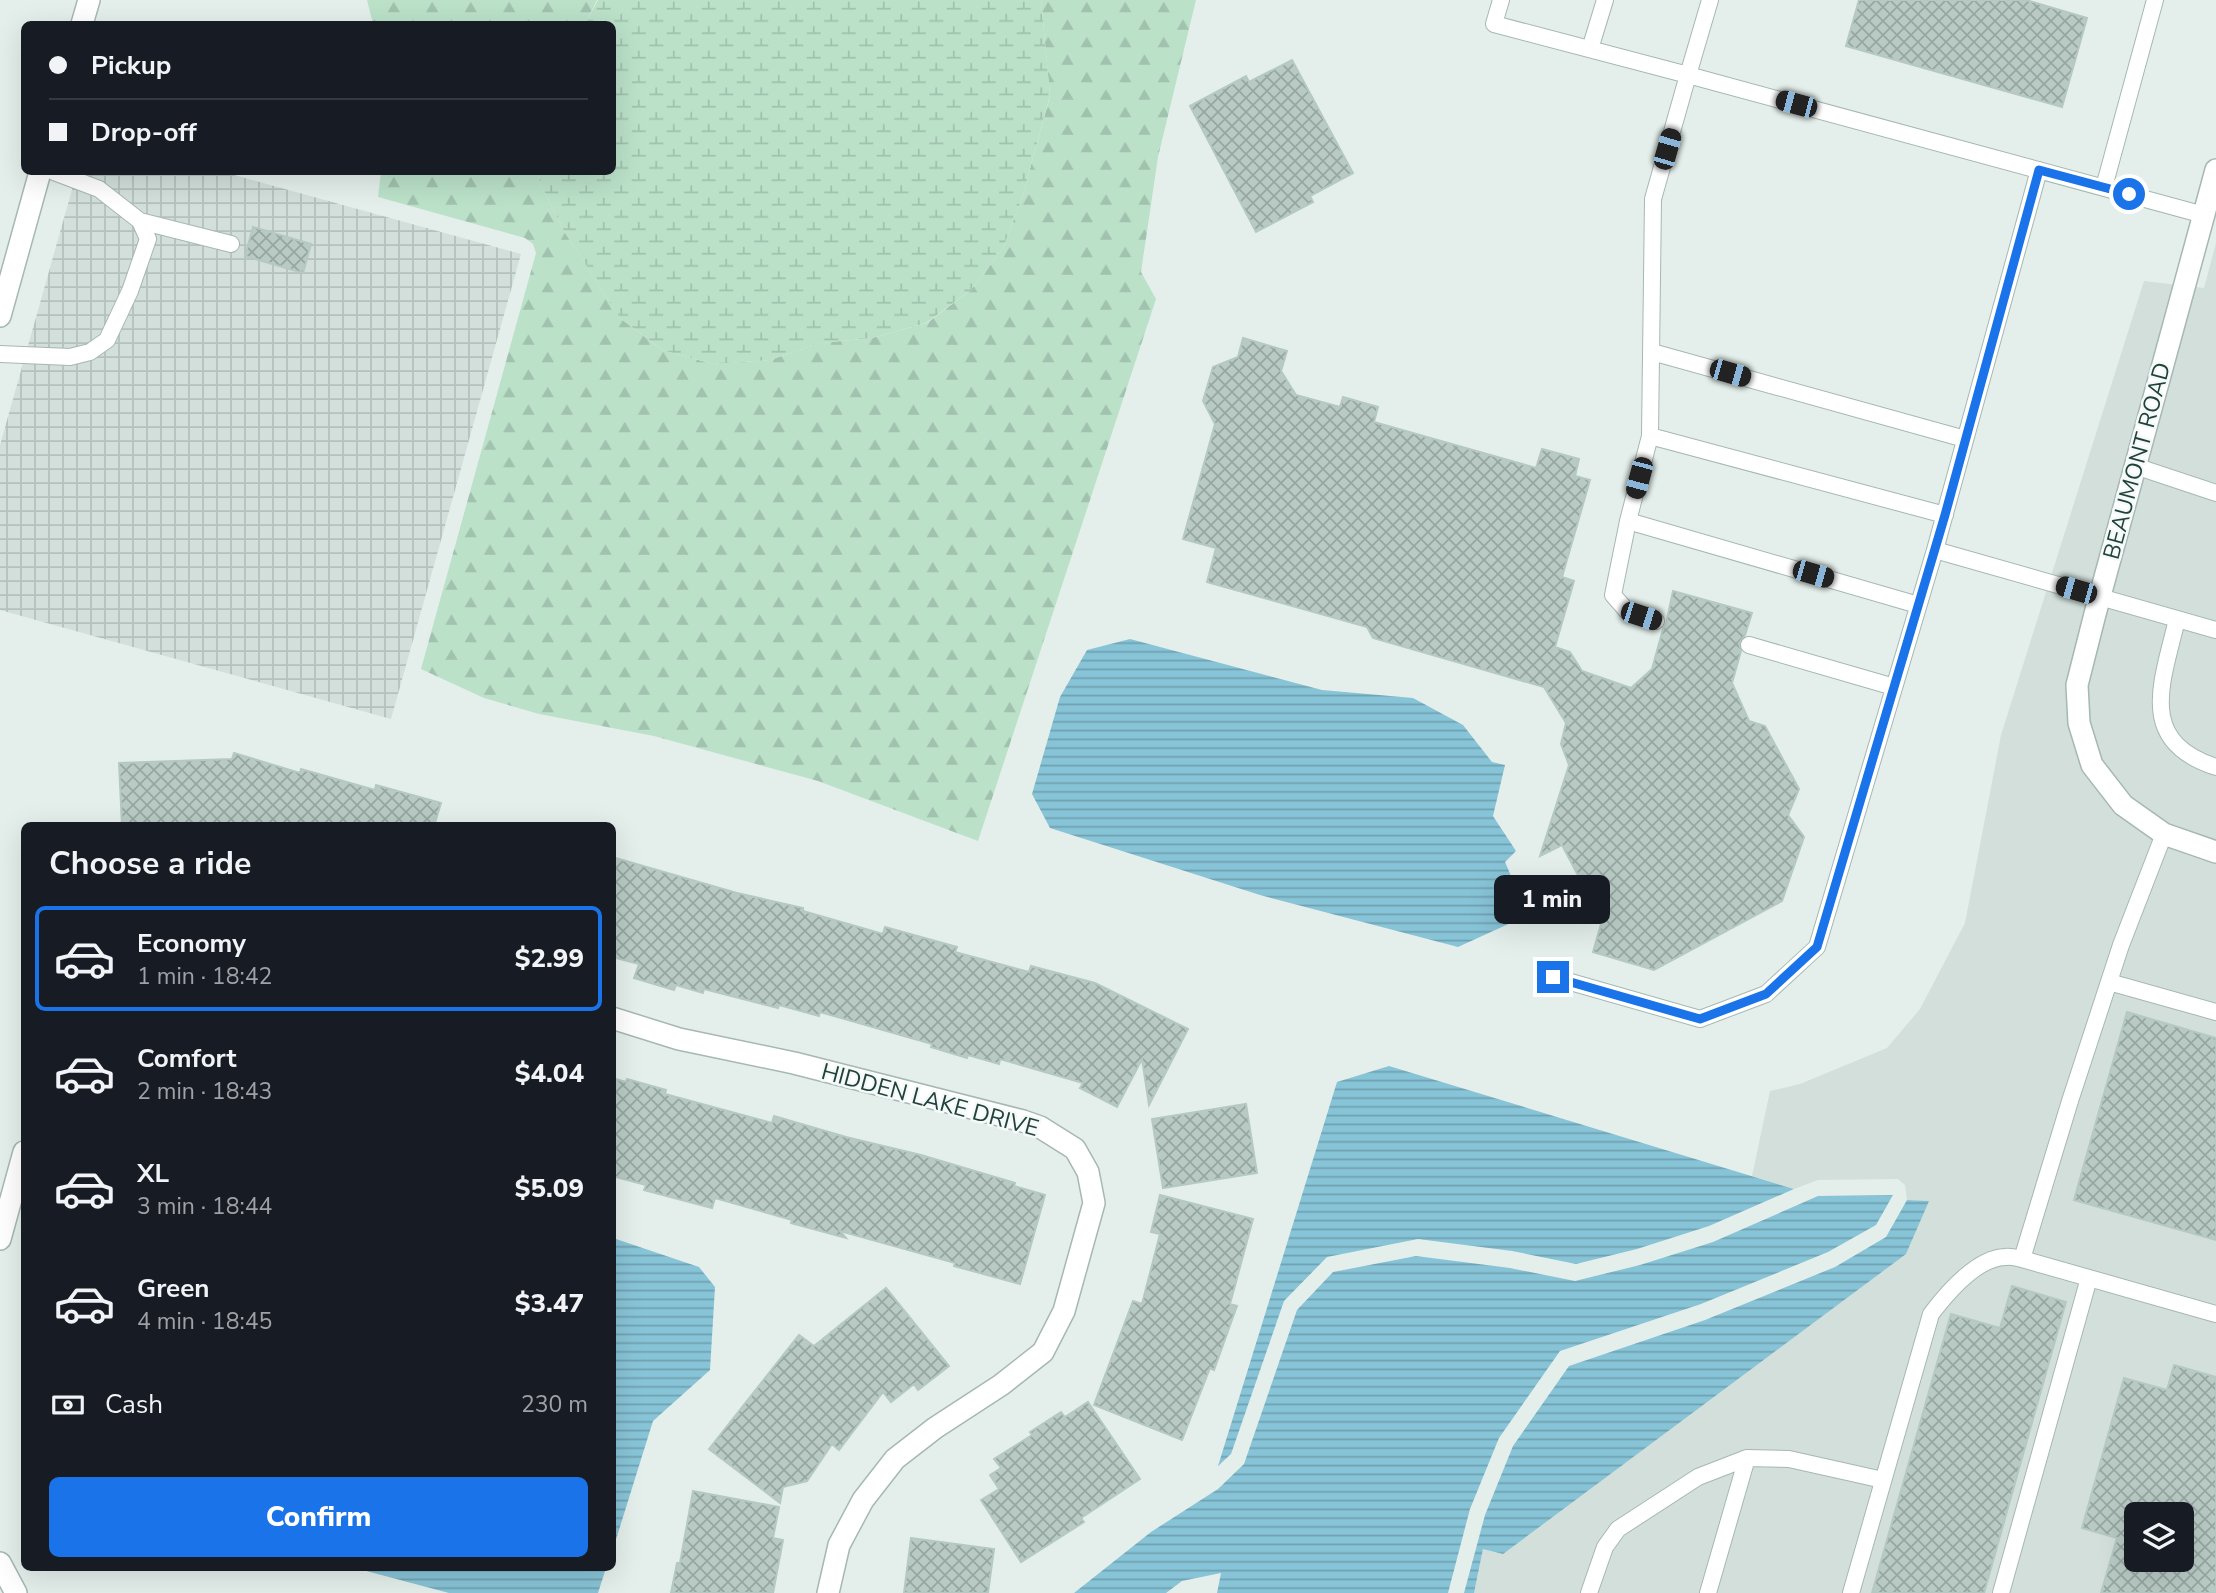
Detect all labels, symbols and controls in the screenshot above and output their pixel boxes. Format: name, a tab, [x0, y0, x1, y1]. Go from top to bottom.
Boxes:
text: Pickup	[91, 48, 171, 83]
car	[1773, 88, 1820, 120]
text: Drop-off	[91, 115, 197, 150]
car	[1652, 126, 1683, 172]
route start	[2113, 178, 2145, 210]
car	[1707, 357, 1754, 389]
street label: BEAUMONT ROAD	[2096, 359, 2178, 563]
car	[1624, 455, 1655, 501]
car	[1790, 558, 1837, 590]
car	[2053, 574, 2100, 606]
car	[1618, 600, 1665, 632]
text: Choose a ride	[49, 842, 251, 885]
callout: 1 min	[1495, 876, 1611, 925]
text: 1 min	[1522, 884, 1582, 915]
text: Economy	[137, 926, 246, 961]
icon: car	[53, 927, 116, 990]
text: $2.99	[515, 941, 584, 976]
text: 1 min · 18:42	[137, 961, 272, 992]
route end	[1537, 961, 1569, 993]
text: Comfort	[137, 1041, 237, 1076]
icon: car	[53, 1042, 116, 1105]
text: $4.04	[515, 1056, 584, 1091]
street label: HIDDEN LAKE DRIVE	[818, 1056, 1042, 1144]
text: 2 min · 18:43	[137, 1076, 272, 1107]
text: XL	[137, 1156, 169, 1191]
icon: car	[53, 1157, 116, 1220]
text: $5.09	[515, 1171, 584, 1206]
text: 3 min · 18:44	[137, 1191, 272, 1222]
text: Green	[137, 1271, 210, 1306]
icon: car	[53, 1272, 116, 1335]
text: $3.47	[515, 1286, 584, 1321]
text: 4 min · 18:45	[137, 1306, 272, 1337]
icon: cash	[49, 1386, 87, 1424]
text: Cash	[105, 1387, 163, 1422]
text: 230 m	[521, 1389, 588, 1420]
button: Confirm	[49, 1477, 588, 1557]
map controls	[2124, 1502, 2194, 1572]
button: layers	[2124, 1502, 2194, 1572]

